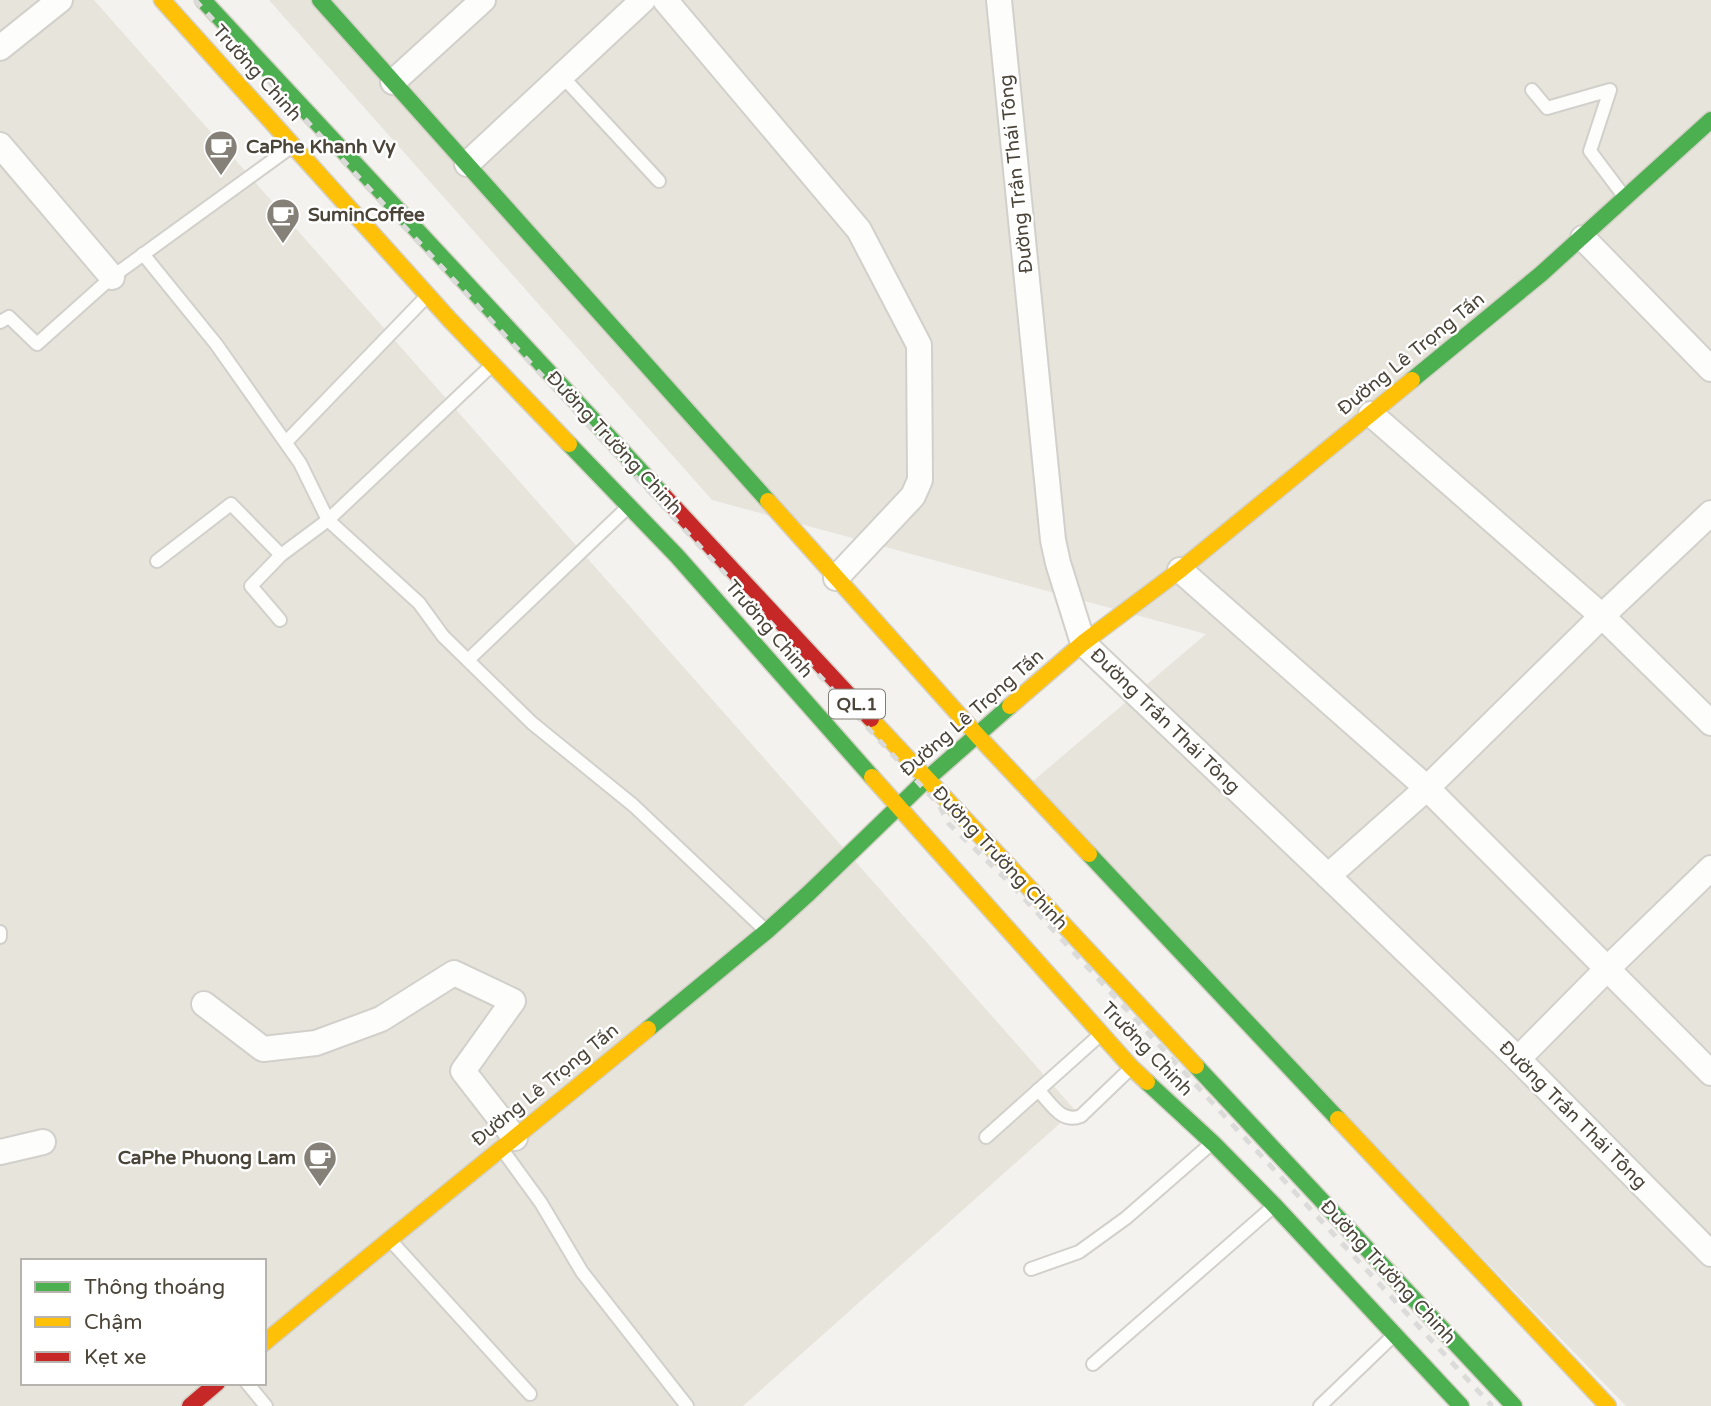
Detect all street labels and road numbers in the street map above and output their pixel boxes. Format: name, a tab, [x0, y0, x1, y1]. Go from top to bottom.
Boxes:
street label: Trường Chinh	[208, 20, 306, 126]
street label: Đường Trần Thái Tông	[995, 74, 1037, 274]
street label: Đường Lê Trọng Tấn	[1333, 288, 1489, 420]
street label: Đường Trường Chinh	[542, 367, 686, 519]
street label: Trường Chinh	[721, 576, 817, 682]
street label: Đường Trần Thái Tông	[1086, 644, 1244, 798]
street label: Đường Lê Trọng Tấn	[896, 645, 1048, 781]
road number: QL.1	[829, 690, 885, 718]
street label: Đường Trường Chinh	[928, 782, 1072, 934]
street label: Trường Chinh	[1097, 997, 1197, 1101]
street label: Đường Lê Trọng Tấn	[467, 1019, 623, 1151]
street label: Đường Trần Thái Tông	[1495, 1037, 1651, 1193]
street label: Đường Trường Chinh	[1316, 1196, 1460, 1348]

